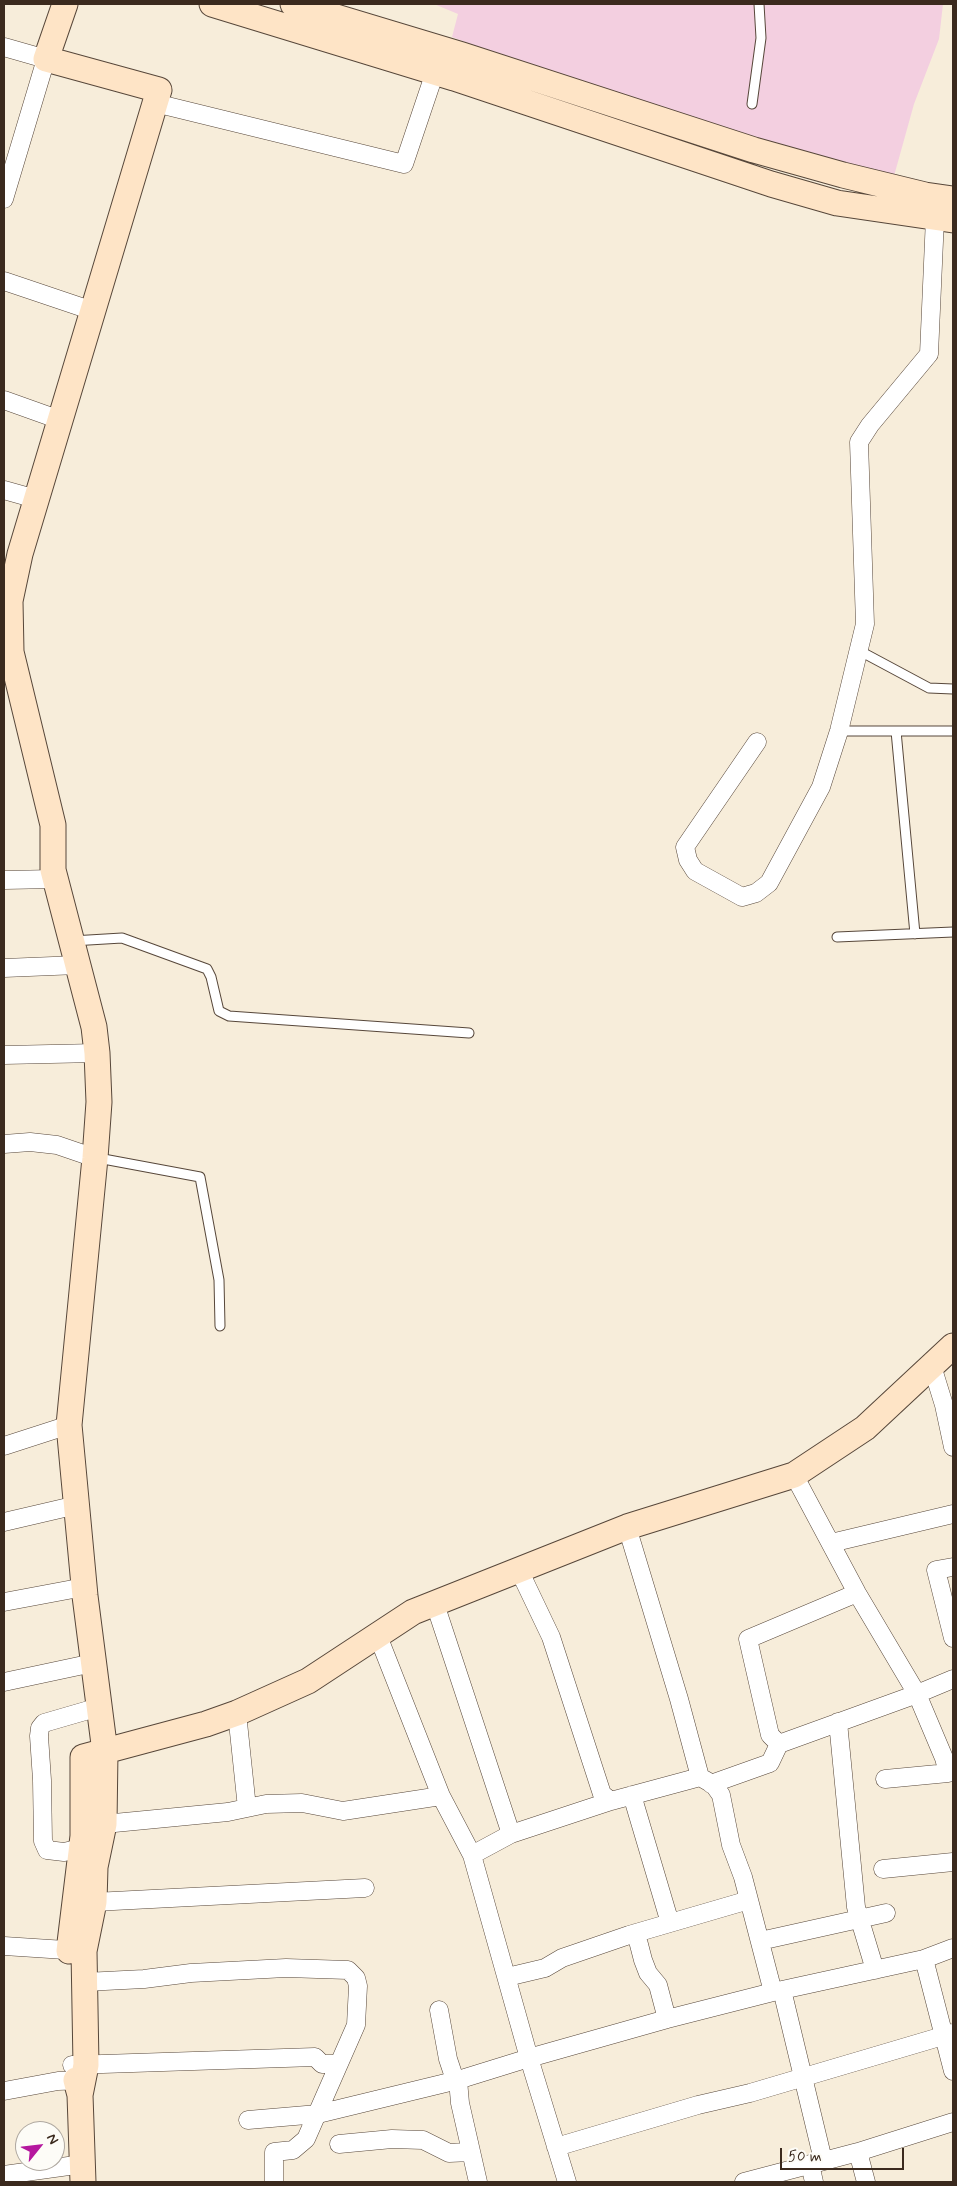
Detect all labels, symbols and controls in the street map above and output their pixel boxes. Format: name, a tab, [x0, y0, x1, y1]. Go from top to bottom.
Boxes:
north arrow	[15, 2121, 65, 2171]
text: N	[42, 2131, 62, 2148]
scale bar	[782, 2138, 906, 2170]
text: 50 m	[788, 2147, 822, 2167]

